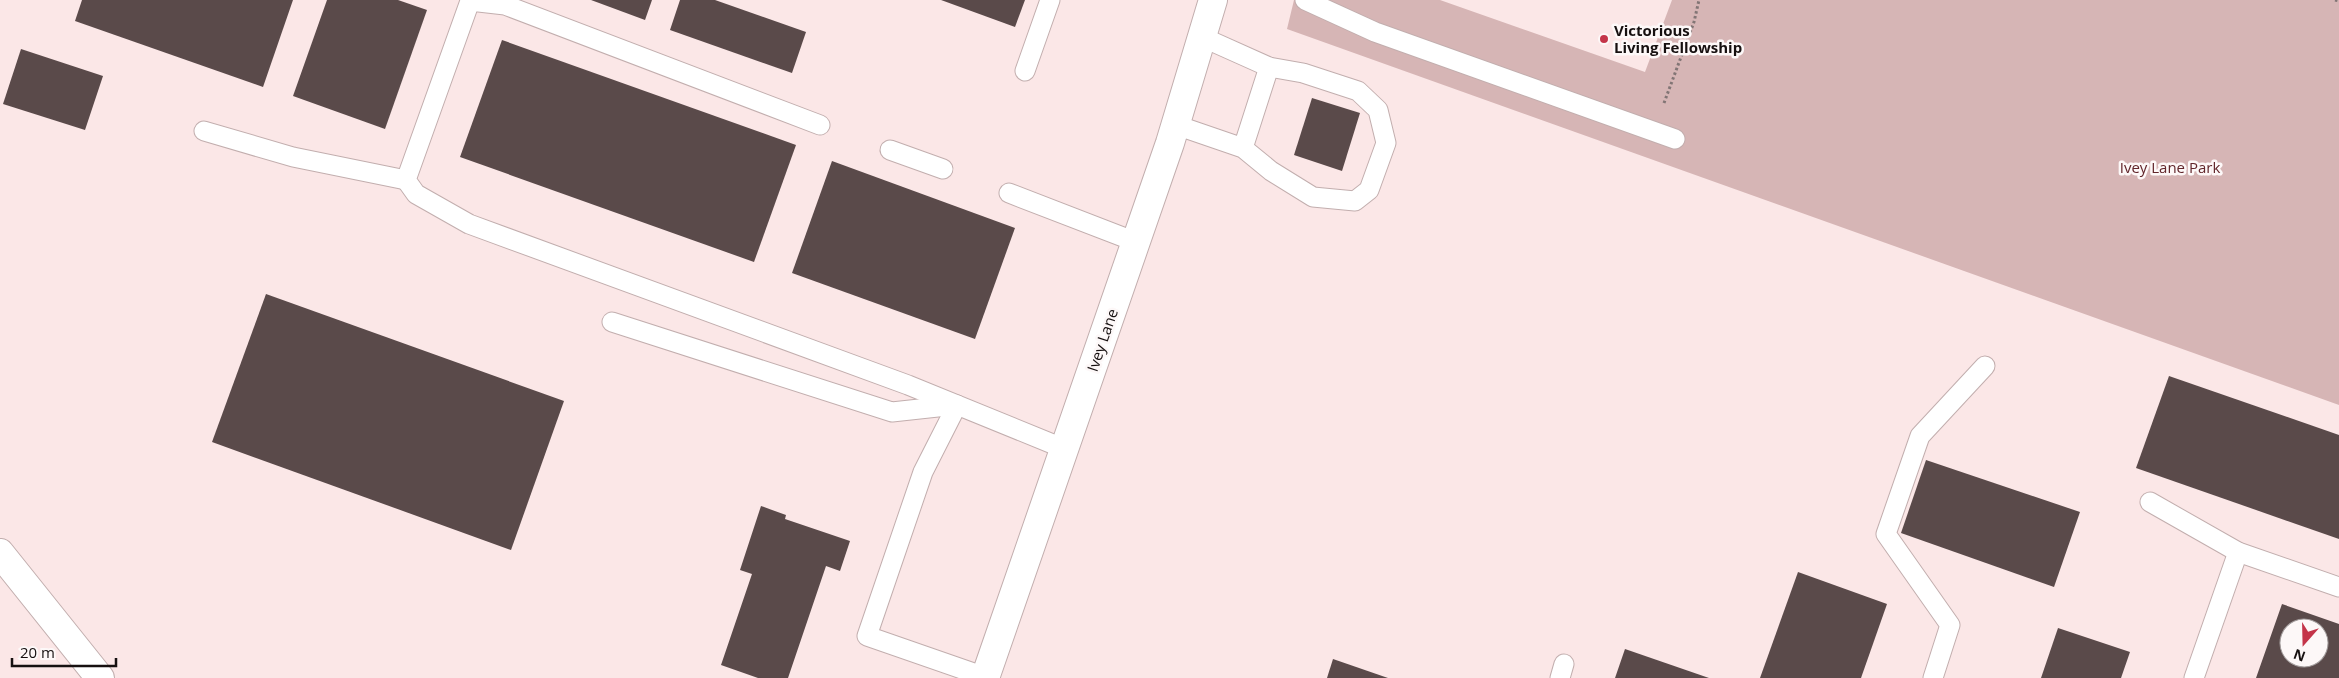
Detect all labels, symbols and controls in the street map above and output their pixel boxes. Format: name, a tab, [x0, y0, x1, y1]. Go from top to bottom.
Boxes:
place label: Victorious Living Fellowship	[1614, 20, 1742, 57]
marker: Victorious Living Fellowship	[1598, 33, 1610, 45]
park label: Ivey Lane Park	[2120, 157, 2220, 177]
street label: Ivey Lane	[1082, 306, 1122, 374]
north arrow	[2279, 618, 2329, 668]
scale bar	[12, 636, 116, 668]
text: 20 m	[20, 642, 55, 662]
text: N	[2291, 645, 2308, 667]

